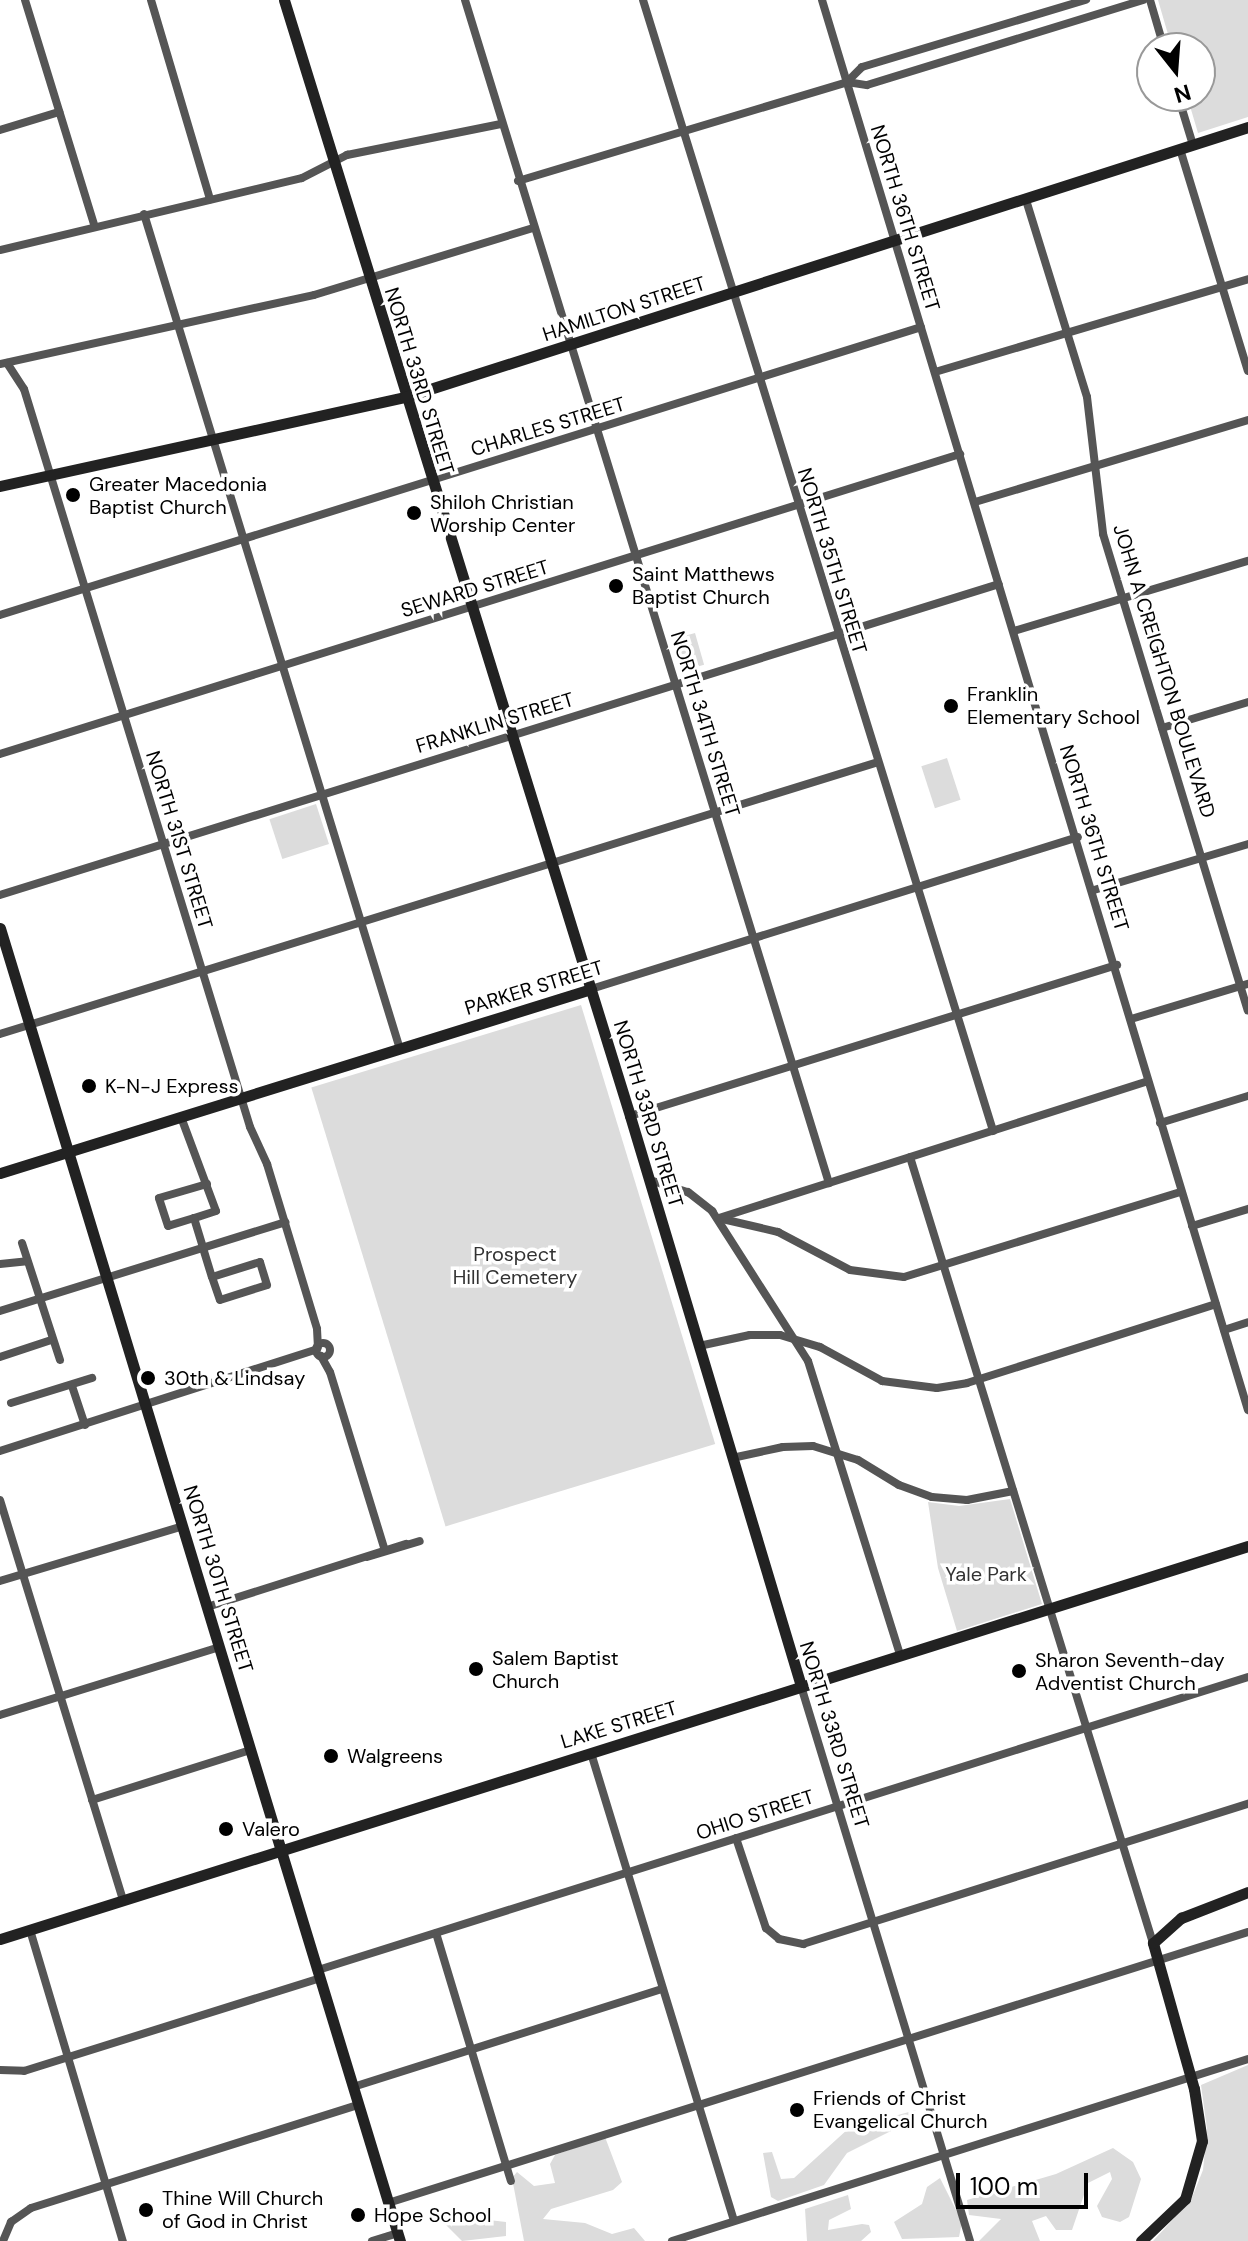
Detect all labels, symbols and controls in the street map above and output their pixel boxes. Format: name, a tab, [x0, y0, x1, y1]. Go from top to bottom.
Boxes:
north arrow	[1136, 32, 1216, 112]
text: N	[1171, 77, 1194, 110]
street label: NORTH 36TH STREET	[865, 122, 945, 314]
street label: HAMILTON STREET	[539, 271, 709, 347]
street label: NORTH 33RD STREET	[379, 285, 459, 477]
street label: CHARLES STREET	[468, 392, 628, 462]
street label: NORTH 35TH STREET	[792, 465, 872, 657]
place label: Greater Macedonia Baptist Church	[89, 472, 267, 519]
marker: Greater Macedonia Baptist Church	[64, 486, 82, 504]
place label: Shiloh Christian Worship Center	[430, 490, 575, 537]
marker: Shiloh Christian Worship Center	[405, 504, 423, 522]
street label: JOHN A CREIGHTON BOULEVARD	[1108, 521, 1220, 821]
street label: SEWARD STREET	[398, 555, 552, 623]
place label: Saint Matthews Baptist Church	[632, 562, 775, 609]
marker: Saint Matthews Baptist Church	[607, 577, 625, 595]
street label: NORTH 34TH STREET	[665, 628, 745, 820]
place label: Franklin Elementary School	[967, 682, 1140, 729]
street label: FRANKLIN STREET	[413, 688, 577, 758]
marker: Franklin Elementary School	[942, 697, 960, 715]
street label: NORTH 36TH STREET	[1054, 742, 1134, 934]
street label: NORTH 31ST STREET	[140, 748, 218, 932]
street label: PARKER STREET	[462, 956, 606, 1020]
street label: NORTH 33RD STREET	[608, 1018, 688, 1210]
place label: K-N-J Express	[105, 1074, 238, 1098]
marker: K-N-J Express	[80, 1077, 98, 1095]
park label: Prospect Hill Cemetery	[453, 1243, 577, 1290]
place label: 30th & Lindsay	[164, 1366, 305, 1390]
marker: 30th & Lindsay	[139, 1369, 157, 1387]
street label: NORTH 30TH STREET	[178, 1483, 258, 1675]
park label: Yale Park	[945, 1562, 1027, 1586]
street label: NORTH 33RD STREET	[794, 1639, 874, 1831]
place label: Salem Baptist Church	[492, 1646, 619, 1693]
place label: Sharon Seventh-day Adventist Church	[1035, 1648, 1224, 1695]
marker: Salem Baptist Church	[467, 1660, 485, 1678]
marker: Sharon Seventh-day Adventist Church	[1010, 1662, 1028, 1680]
street label: LAKE STREET	[558, 1696, 680, 1754]
place label: Walgreens	[347, 1744, 443, 1768]
marker: Walgreens	[322, 1747, 340, 1765]
street label: OHIO STREET	[693, 1785, 817, 1845]
place label: Valero	[242, 1817, 300, 1841]
marker: Valero	[217, 1820, 235, 1838]
place label: Friends of Christ Evangelical Church	[813, 2086, 987, 2133]
marker: Friends of Christ Evangelical Church	[788, 2101, 806, 2119]
scale bar	[960, 2157, 1092, 2207]
text: 100 m	[970, 2171, 1038, 2202]
place label: Thine Will Church of God in Christ	[162, 2186, 323, 2233]
marker: Thine Will Church of God in Christ	[137, 2201, 155, 2219]
place label: Hope School	[374, 2203, 491, 2227]
marker: Hope School	[349, 2206, 367, 2224]

